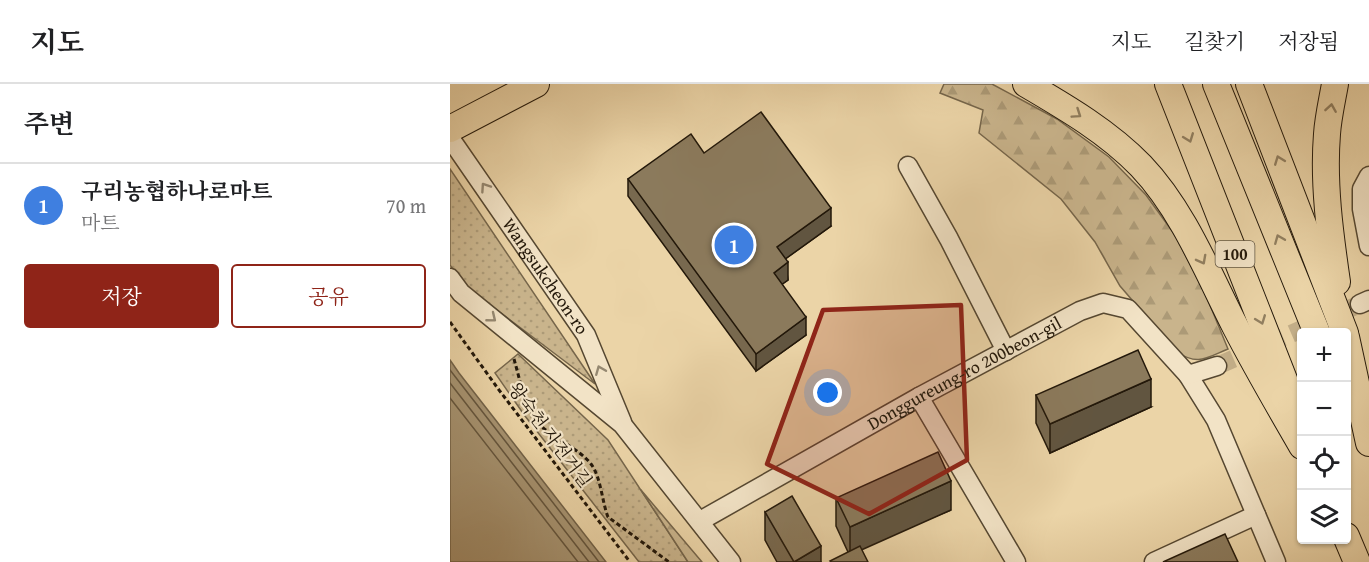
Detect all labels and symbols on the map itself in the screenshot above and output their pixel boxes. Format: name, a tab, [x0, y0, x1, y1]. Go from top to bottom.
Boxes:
one-way arrow	[1324, 103, 1337, 113]
one-way arrow	[1070, 107, 1081, 118]
one-way arrow	[1182, 133, 1195, 143]
one-way arrow	[1274, 155, 1286, 166]
one-way arrow	[481, 183, 492, 194]
street label: Wangsukcheon-ro	[496, 212, 596, 340]
pin: 1	[714, 222, 754, 268]
one-way arrow	[1274, 235, 1286, 246]
road number: 100	[1216, 241, 1254, 267]
one-way arrow	[1195, 253, 1206, 264]
street label: Donggureung-ro 200beon-gil	[862, 309, 1066, 437]
one-way arrow	[486, 311, 497, 322]
one-way arrow	[1254, 314, 1266, 325]
one-way arrow	[595, 365, 607, 376]
street label: 왕숙천 자전거길	[502, 376, 599, 493]
your location	[813, 378, 842, 407]

